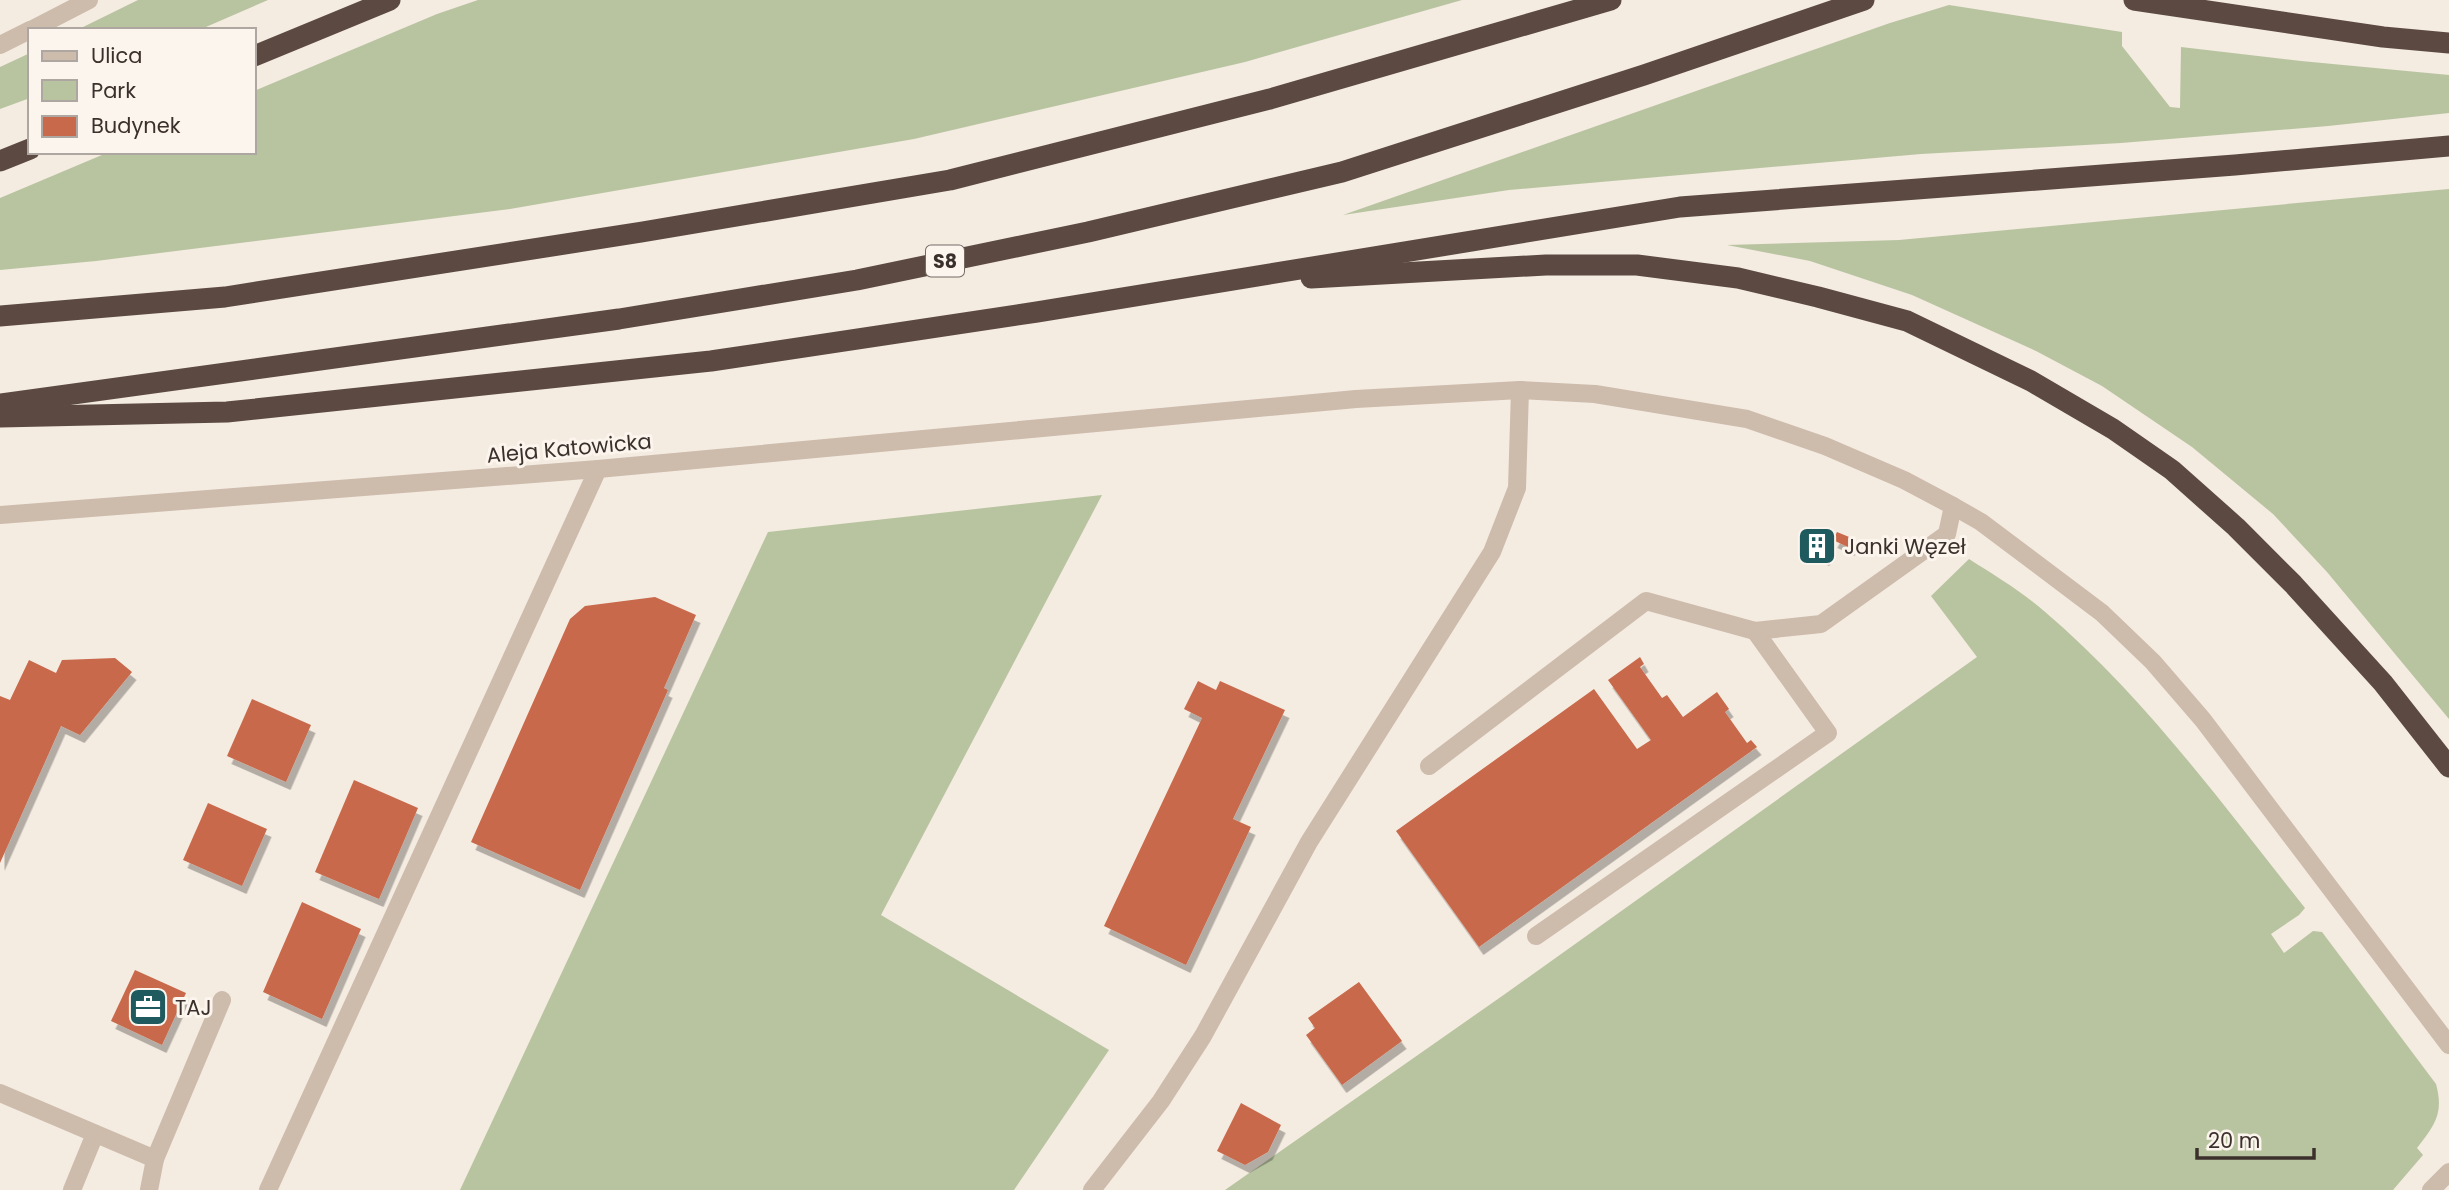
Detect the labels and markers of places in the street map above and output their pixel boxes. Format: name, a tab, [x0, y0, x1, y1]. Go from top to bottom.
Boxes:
building icon: Janki Węzeł	[1796, 525, 1838, 567]
place label: Janki Węzeł	[1844, 532, 1966, 561]
office icon: TAJ	[127, 986, 169, 1028]
place label: TAJ	[175, 993, 212, 1022]

